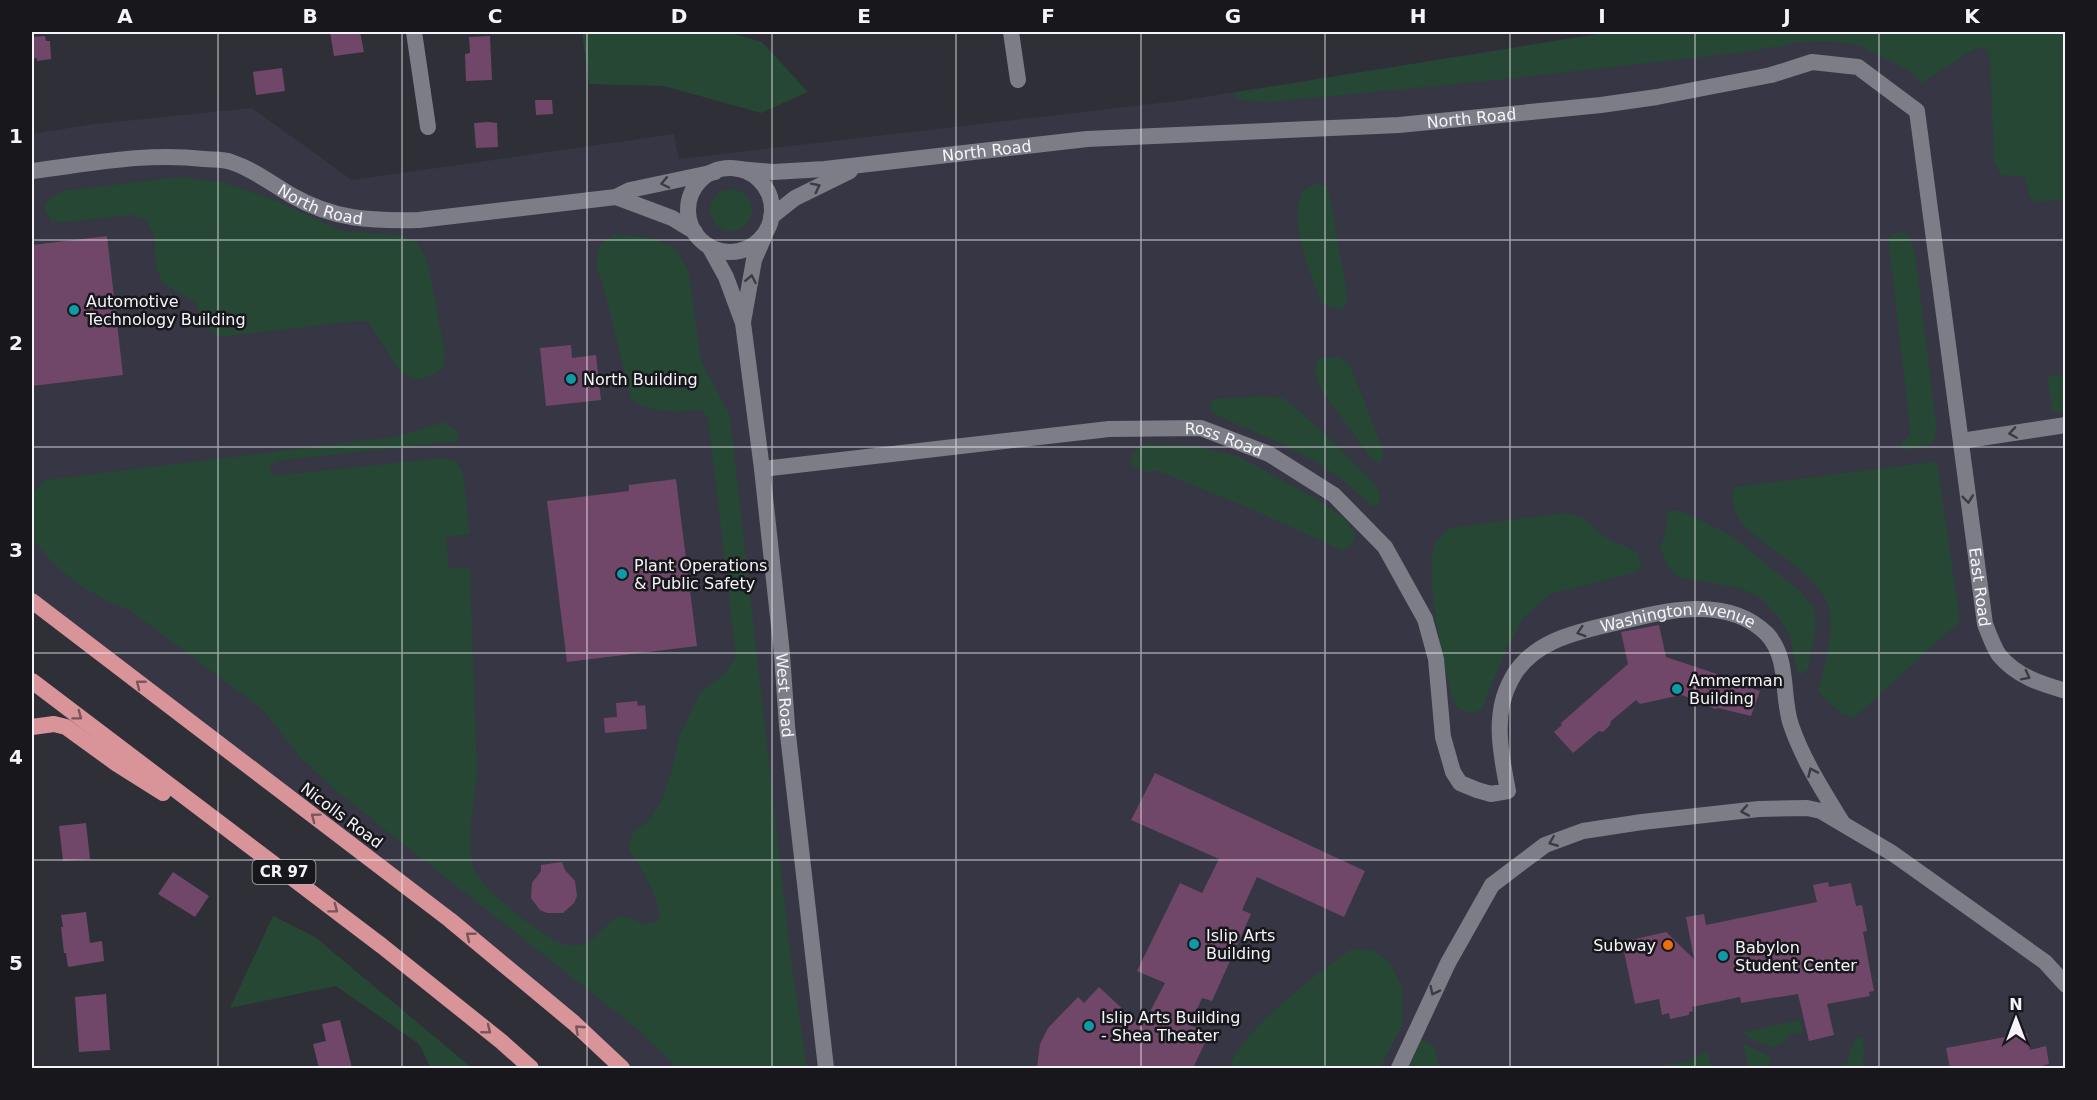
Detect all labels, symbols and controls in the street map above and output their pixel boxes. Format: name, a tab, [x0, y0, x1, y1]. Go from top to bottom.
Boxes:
text: A	[117, 4, 133, 28]
text: B	[302, 4, 318, 28]
text: C	[488, 4, 502, 28]
text: D	[671, 4, 687, 28]
text: E	[857, 4, 871, 28]
text: F	[1041, 4, 1055, 28]
text: G	[1225, 4, 1241, 28]
text: H	[1410, 4, 1426, 28]
text: I	[1598, 4, 1606, 28]
text: J	[1781, 4, 1791, 28]
text: K	[1964, 4, 1981, 28]
street label: North Road	[1426, 104, 1517, 132]
text: 1	[9, 124, 23, 148]
street label: North Road	[941, 136, 1033, 166]
one-way arrow	[660, 175, 670, 188]
street label: North Road	[274, 180, 364, 229]
one-way arrow	[809, 183, 820, 194]
one-way arrow	[744, 274, 757, 284]
place label: Automotive Technology Building	[85, 292, 246, 329]
marker: Automotive Technology Building	[67, 303, 81, 317]
text: 2	[9, 331, 23, 355]
place label: North Building	[583, 370, 698, 389]
marker: North Building	[564, 372, 578, 386]
street label: Ross Road	[1185, 419, 1266, 461]
one-way arrow	[2009, 426, 2018, 438]
one-way arrow	[1961, 494, 1974, 503]
text: 3	[9, 538, 23, 562]
street label: East Road	[1965, 546, 1994, 628]
place label: Plant Operations & Public Safety	[634, 556, 767, 593]
marker: Plant Operations & Public Safety	[615, 567, 629, 581]
street label: Washington Avenue	[1598, 600, 1759, 636]
one-way arrow	[1576, 625, 1587, 637]
street label: West Road	[772, 652, 797, 738]
one-way arrow	[2020, 669, 2030, 680]
place label: Ammerman Building	[1689, 671, 1783, 708]
one-way arrow	[136, 681, 147, 692]
marker: Ammerman Building	[1670, 682, 1684, 696]
one-way arrow	[72, 709, 83, 720]
text: 4	[9, 745, 23, 769]
one-way arrow	[1807, 767, 1819, 778]
street label: Nicolls Road	[297, 778, 386, 852]
one-way arrow	[1740, 804, 1750, 817]
one-way arrow	[311, 814, 322, 825]
one-way arrow	[1548, 835, 1559, 848]
road number: CR 97	[252, 860, 316, 884]
one-way arrow	[328, 902, 339, 913]
place label: Islip Arts Building	[1206, 926, 1275, 963]
one-way arrow	[466, 933, 477, 944]
place label: Subway	[1593, 936, 1656, 955]
marker: Islip Arts Building	[1187, 937, 1201, 951]
marker: Subway	[1661, 938, 1675, 952]
place label: Babylon Student Center	[1735, 938, 1857, 975]
marker: Babylon Student Center	[1716, 949, 1730, 963]
text: 5	[9, 951, 23, 975]
one-way arrow	[1430, 984, 1442, 995]
north arrow	[1986, 989, 2046, 1049]
text: N	[2009, 995, 2023, 1014]
place label: Islip Arts Building - Shea Theater	[1101, 1008, 1240, 1045]
marker: Islip Arts Building - Shea Theater	[1082, 1019, 1096, 1033]
one-way arrow	[481, 1023, 492, 1034]
one-way arrow	[576, 1025, 586, 1036]

